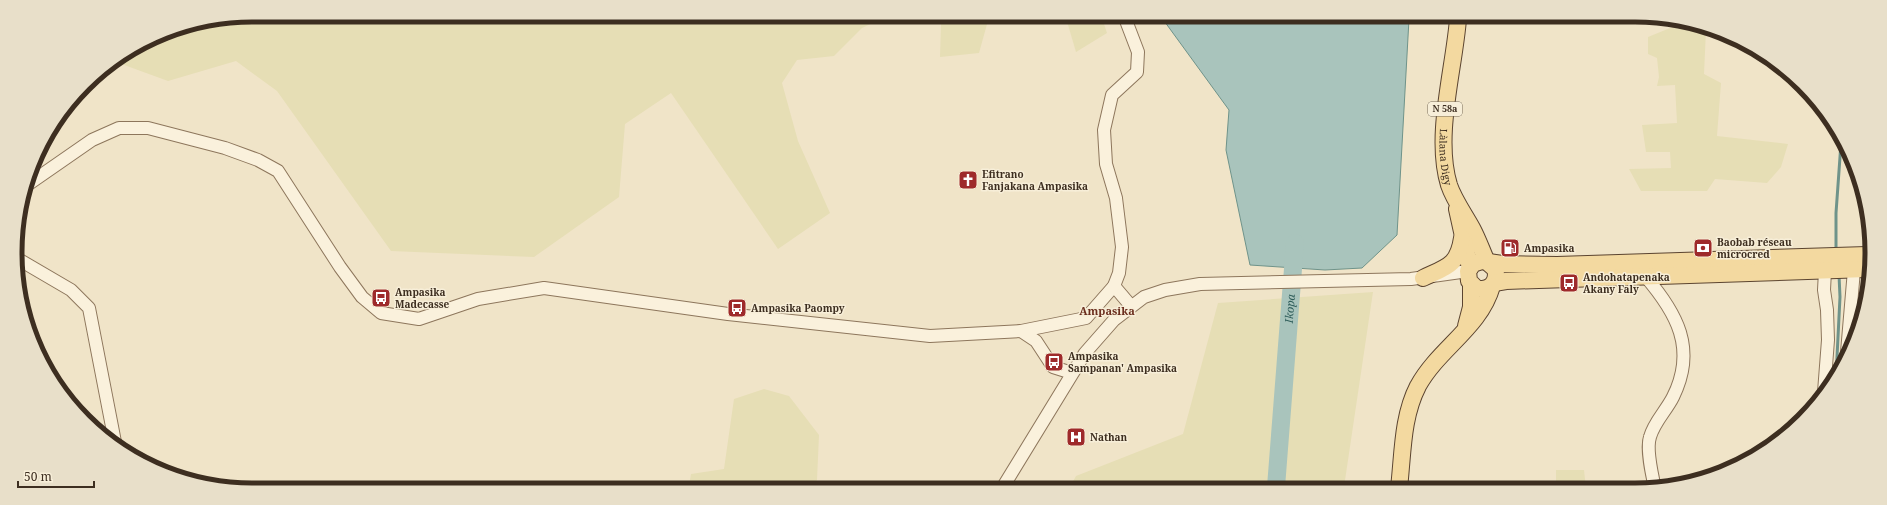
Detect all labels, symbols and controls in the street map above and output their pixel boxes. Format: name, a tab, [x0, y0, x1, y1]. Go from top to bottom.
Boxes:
road number: N 58a	[1428, 102, 1462, 116]
street label: Làlana Digy	[1436, 128, 1456, 187]
place label: Efitrano Fanjakana Ampasika	[982, 167, 1088, 193]
church icon: Efitrano Fanjakana Ampasika	[957, 169, 979, 191]
place label: Baobab réseau microcred	[1717, 235, 1792, 261]
fuel station icon: Ampasika	[1499, 237, 1521, 259]
bank icon: Baobab réseau microcred	[1692, 237, 1714, 259]
place label: Ampasika	[1524, 241, 1575, 255]
place label: Andohatapenaka Akany Faly	[1583, 270, 1670, 296]
bus stop icon: Andohatapenaka Akany Faly	[1558, 272, 1580, 294]
place label: Ampasika Madecasse	[395, 285, 450, 311]
bus stop icon: Ampasika Madecasse	[370, 287, 392, 309]
water label: Ikopa	[1281, 293, 1298, 325]
bus stop icon: Ampasika Paompy	[726, 297, 748, 319]
place label: Ampasika Paompy	[751, 301, 845, 315]
district label: Ampasika	[1079, 303, 1135, 318]
place label: Ampasika Sampanan' Ampasika	[1068, 349, 1177, 375]
bus stop icon: Ampasika Sampanan' Ampasika	[1043, 351, 1065, 373]
hospital icon: Nathan	[1065, 426, 1087, 448]
place label: Nathan	[1090, 430, 1128, 444]
scale bar	[18, 463, 94, 489]
text: 50 m	[24, 468, 52, 485]

